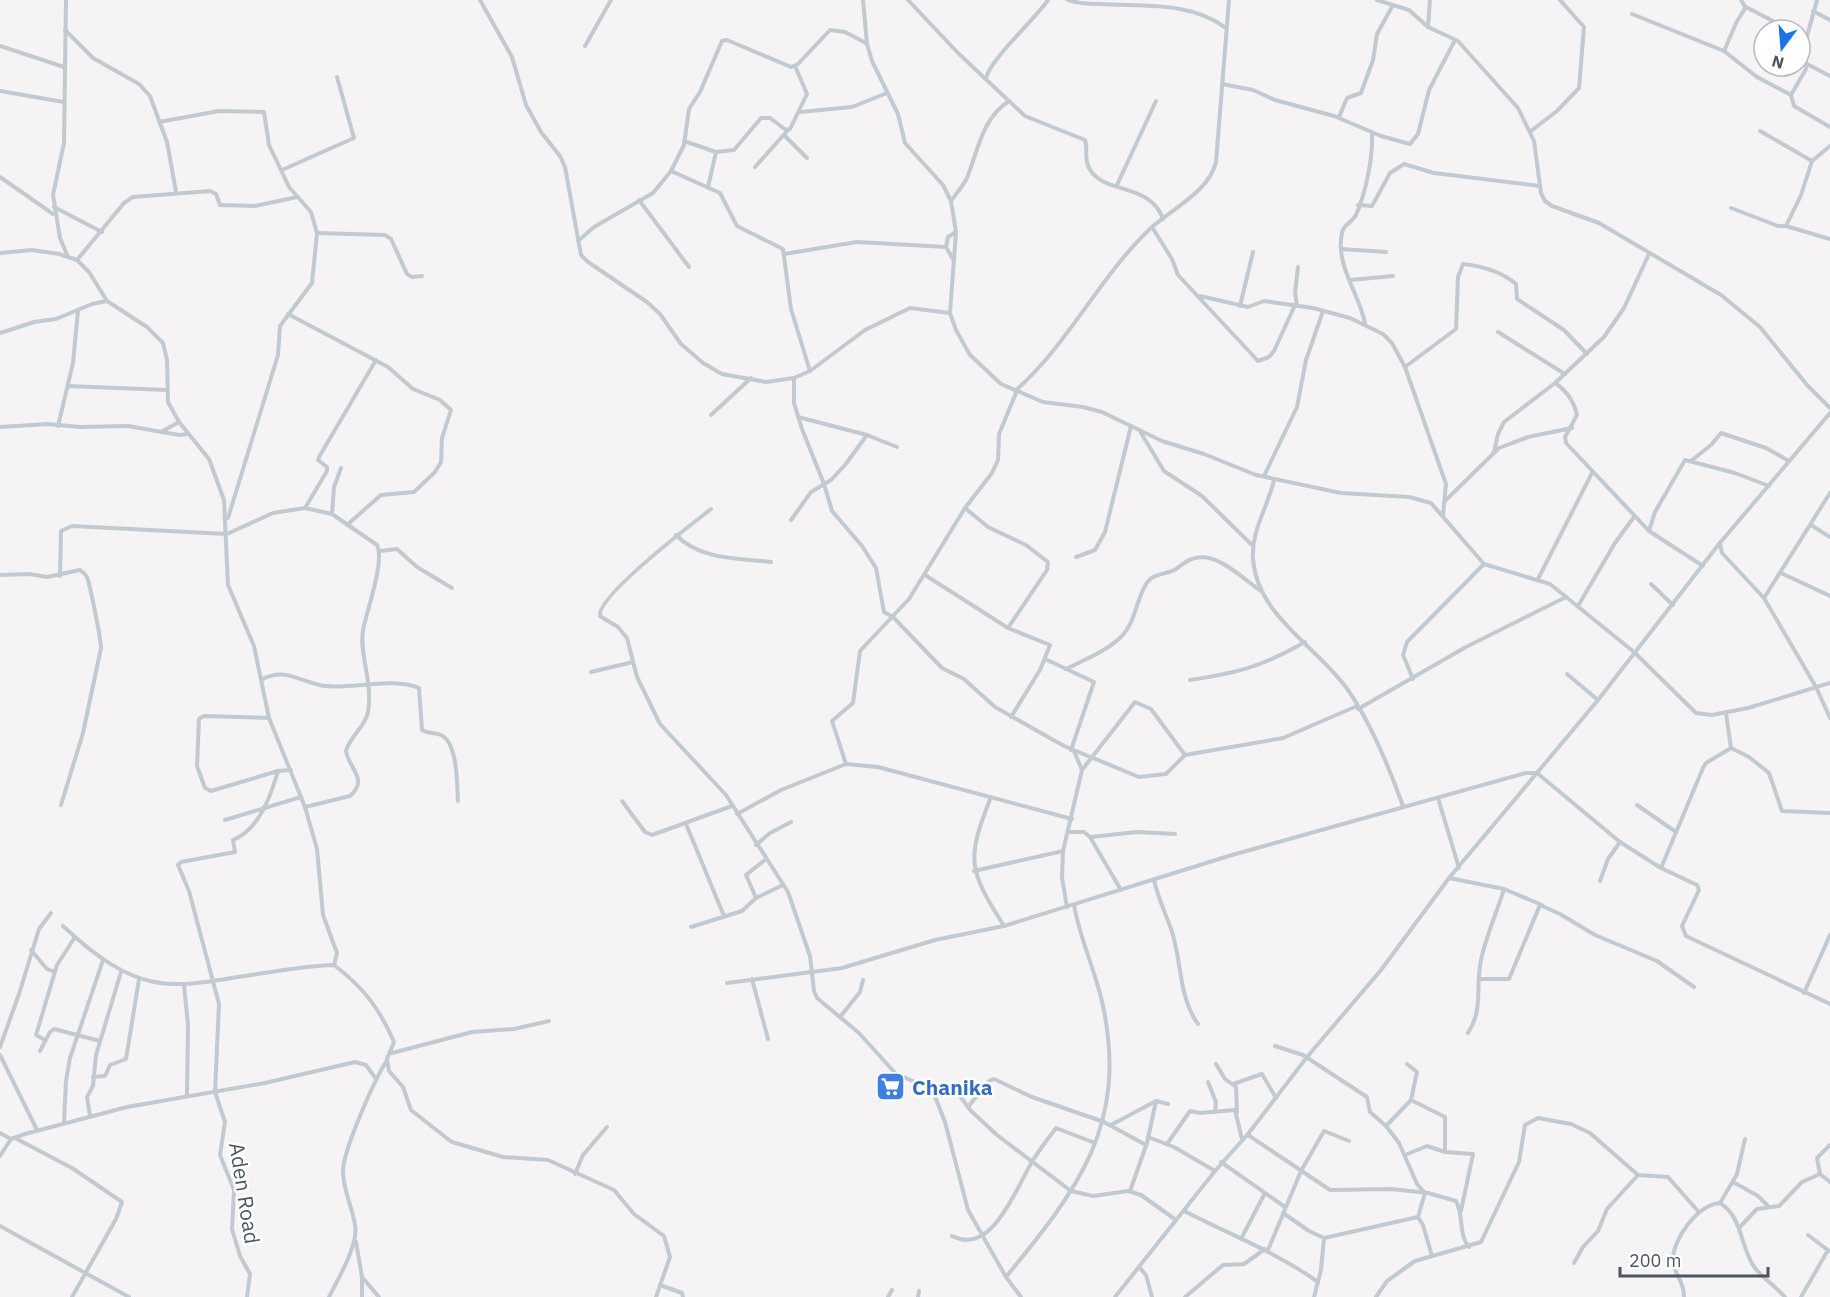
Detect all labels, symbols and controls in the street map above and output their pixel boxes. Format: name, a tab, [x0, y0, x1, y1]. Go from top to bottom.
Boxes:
north arrow	[1752, 18, 1812, 78]
text: N	[1770, 51, 1786, 74]
supermarket icon: Chanika	[875, 1071, 907, 1103]
place label: Chanika	[912, 1073, 993, 1101]
street label: Aden Road	[223, 1140, 267, 1246]
scale bar	[1620, 1240, 1768, 1278]
text: 200 m	[1629, 1249, 1681, 1272]

